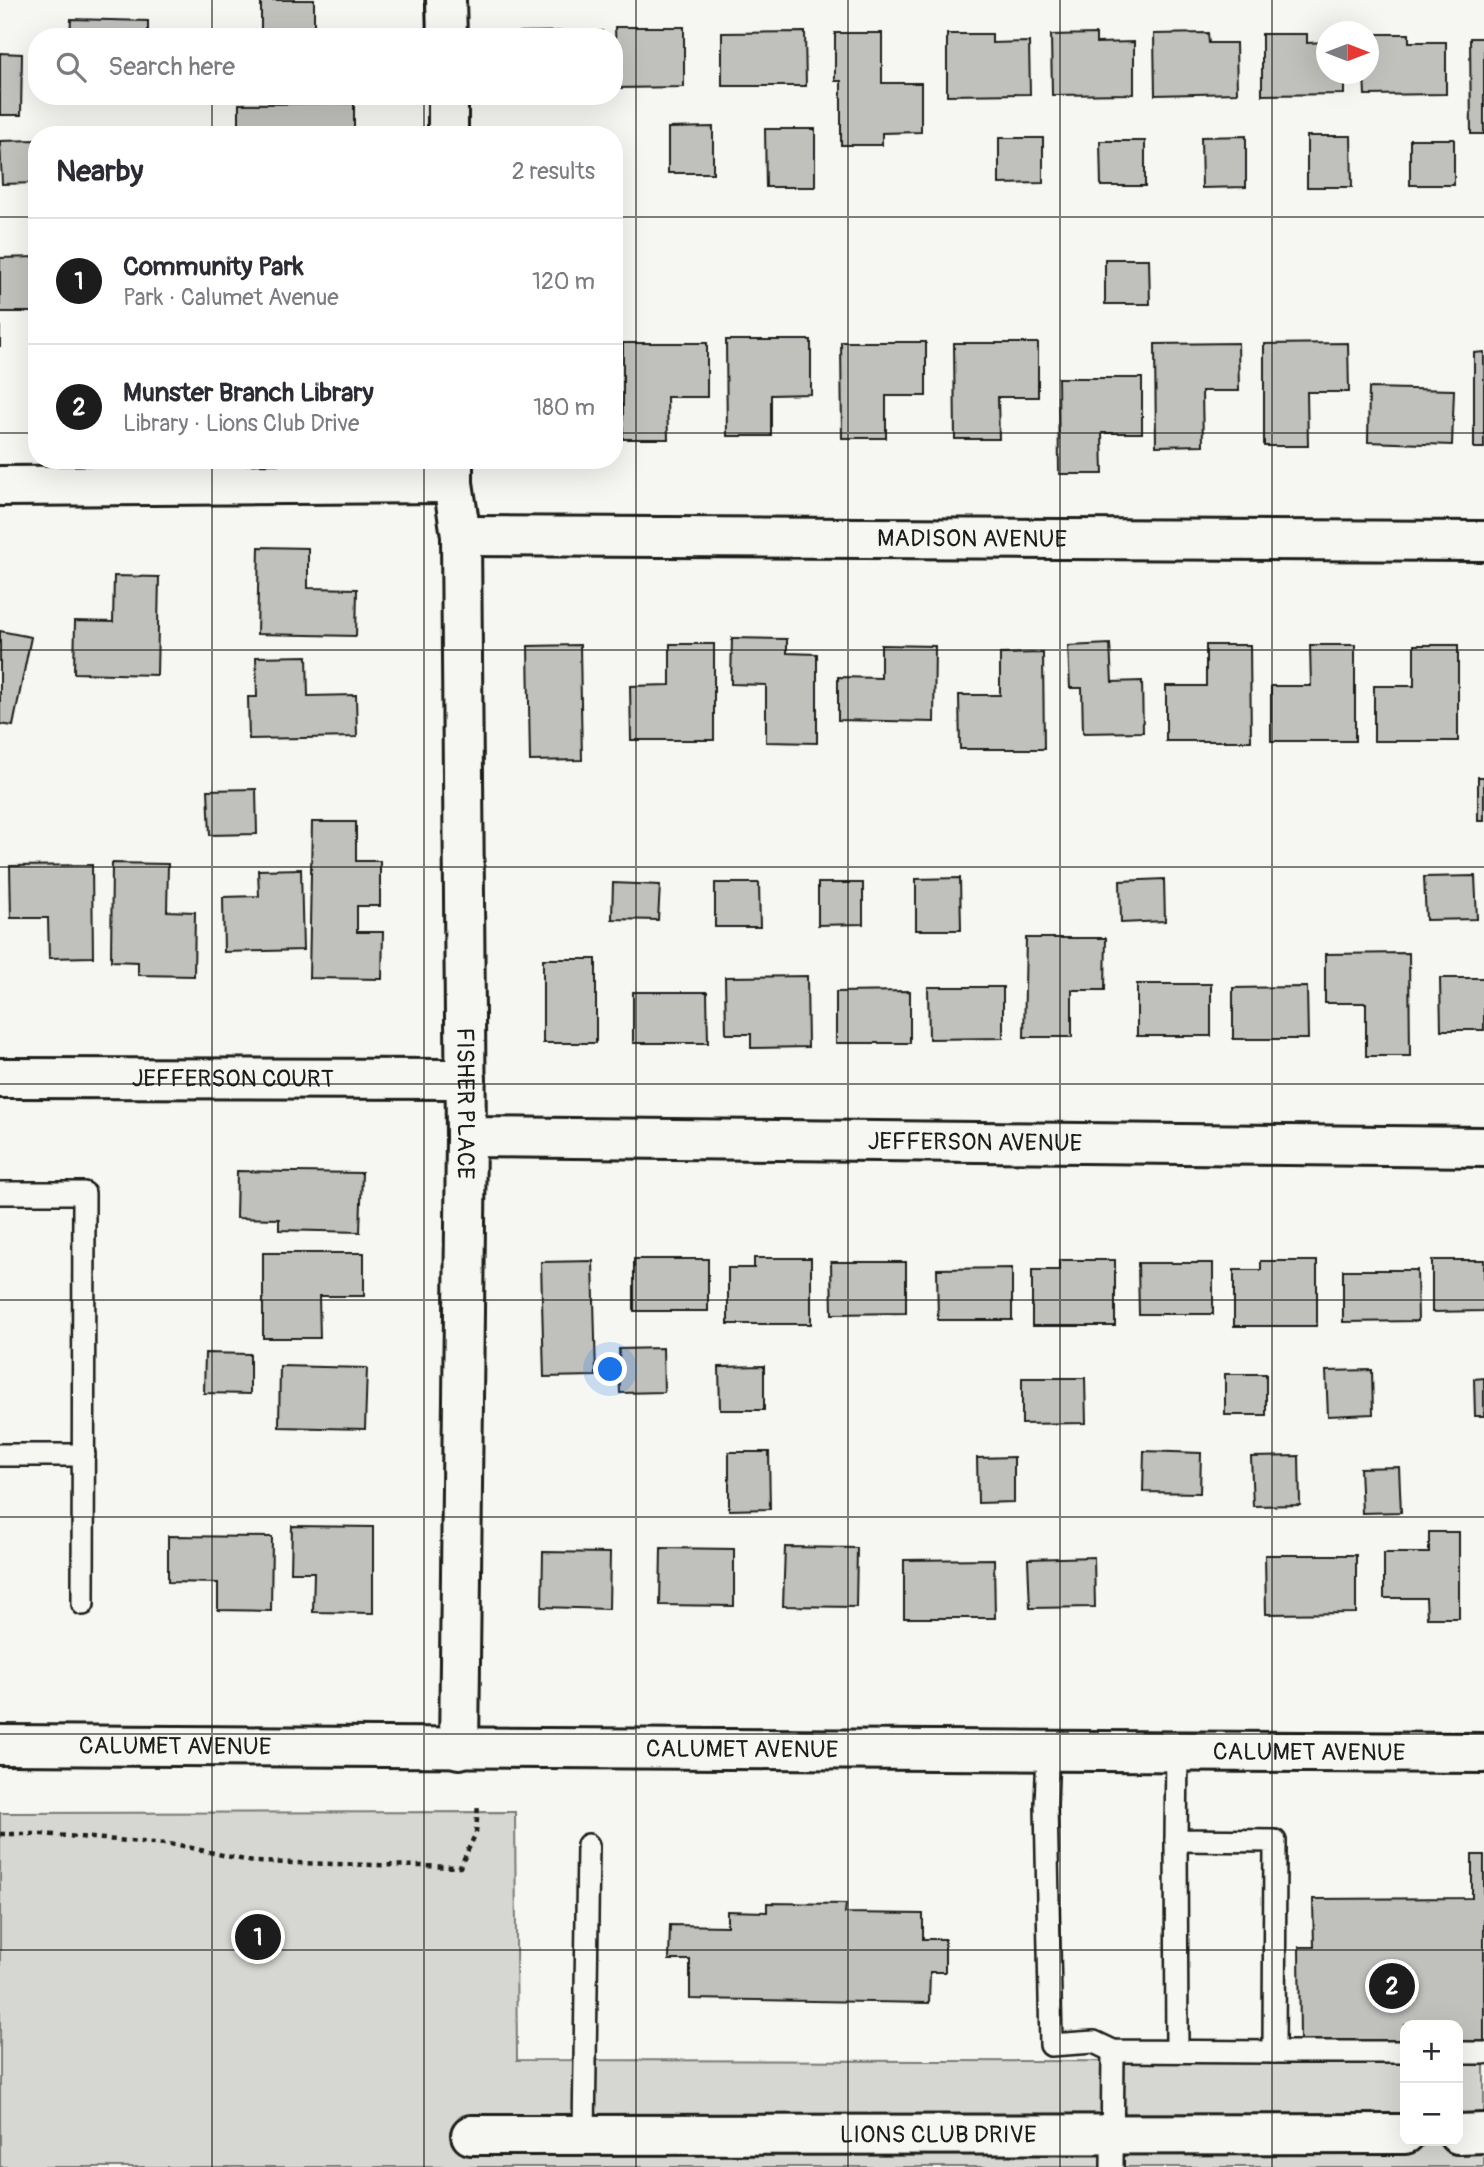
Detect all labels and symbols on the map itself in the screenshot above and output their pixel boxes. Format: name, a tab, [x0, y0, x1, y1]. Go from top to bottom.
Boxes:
north arrow	[1316, 21, 1379, 84]
street label: MADISON AVENUE	[877, 524, 1067, 553]
street label: FISHER PLACE	[451, 1027, 481, 1179]
street label: JEFFERSON COURT	[132, 1064, 334, 1093]
street label: JEFFERSON AVENUE	[868, 1126, 1082, 1158]
your location	[593, 1352, 627, 1386]
street label: CALUMET AVENUE	[79, 1731, 271, 1761]
street label: CALUMET AVENUE	[646, 1734, 838, 1764]
street label: CALUMET AVENUE	[1213, 1737, 1405, 1767]
pin: 1	[235, 1911, 281, 1963]
pin: 2	[1369, 1960, 1415, 2012]
street label: LIONS CLUB DRIVE	[840, 2120, 1036, 2149]

